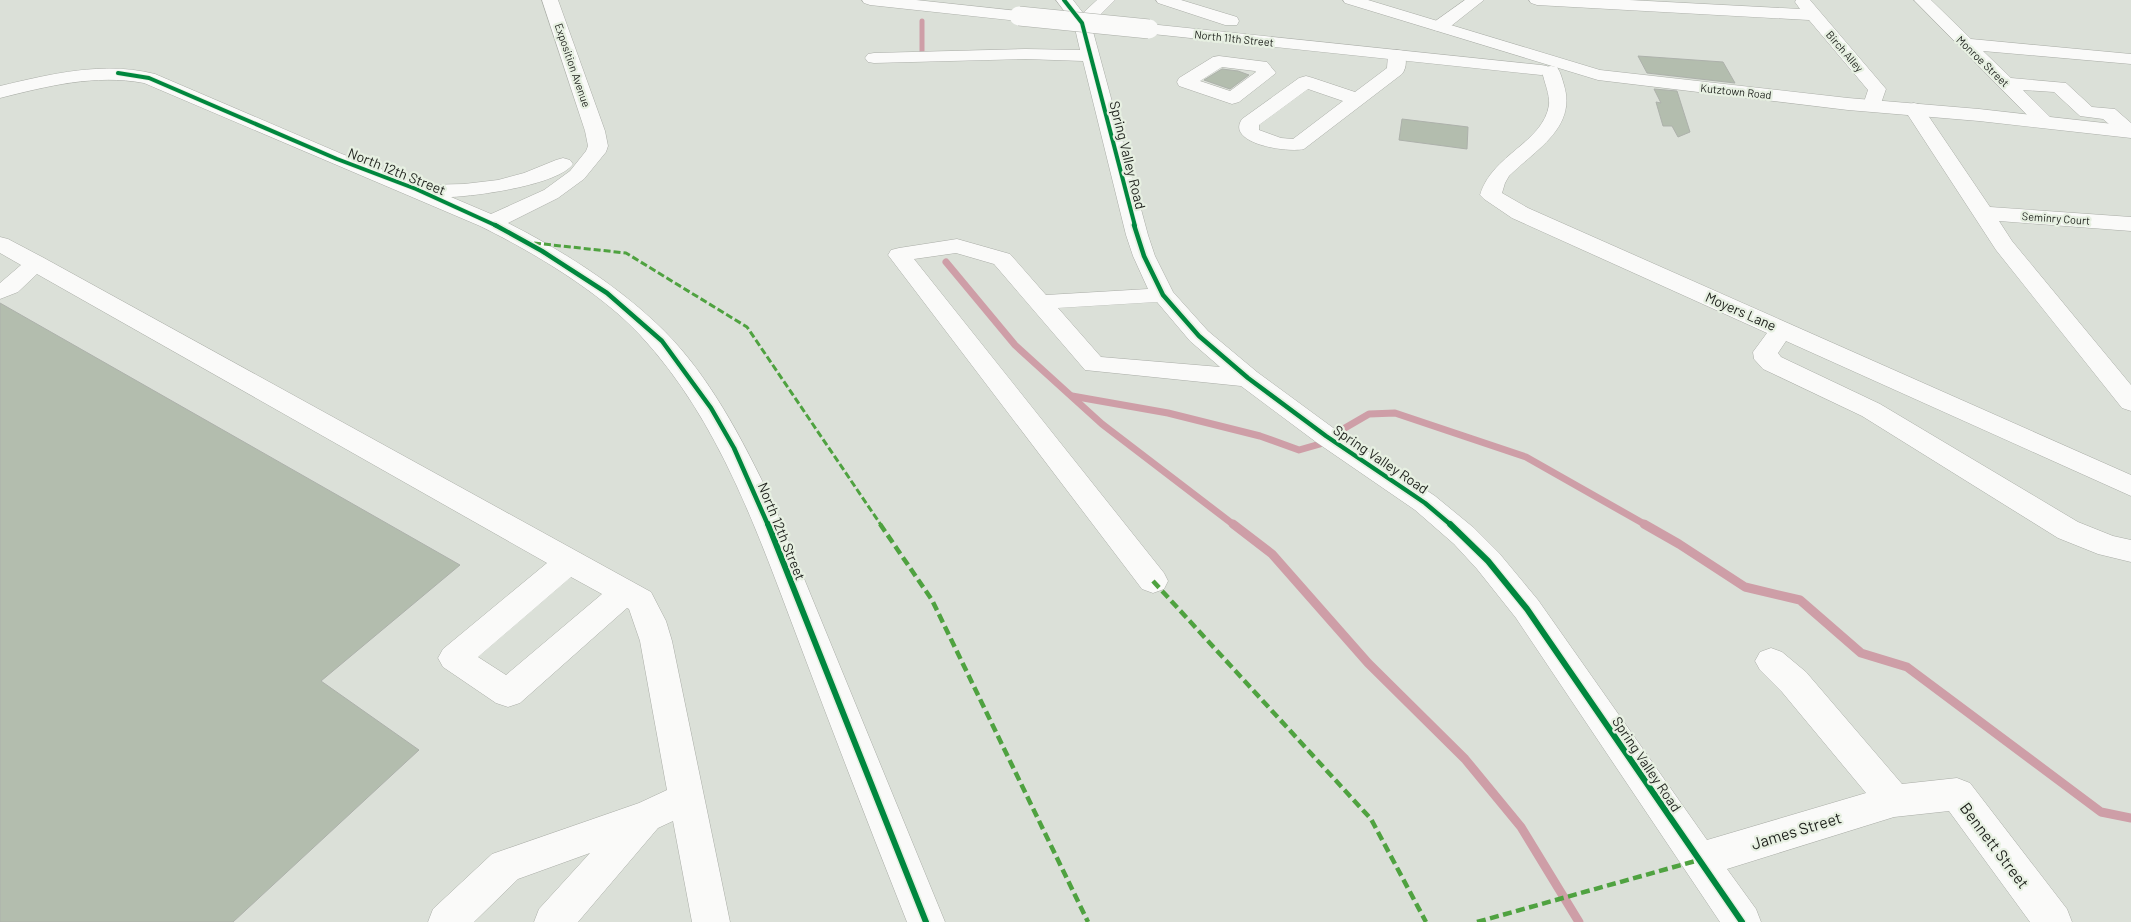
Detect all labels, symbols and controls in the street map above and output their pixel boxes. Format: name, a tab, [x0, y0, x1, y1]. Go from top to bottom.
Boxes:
street label: Exposition Avenue	[553, 21, 593, 109]
street label: North 11th Street	[1194, 27, 1274, 49]
street label: Birch Alley	[1824, 28, 1866, 74]
street label: Monroe Street	[1954, 33, 2012, 89]
street label: Kutztown Road	[1700, 81, 1772, 101]
street label: Spring Valley Road	[1106, 99, 1150, 211]
street label: North 12th Street	[346, 144, 448, 198]
street label: Seminry Court	[2021, 209, 2091, 227]
street label: Moyers Lane	[1703, 288, 1779, 334]
street label: Spring Valley Road	[1330, 421, 1432, 497]
street label: North 12th Street	[755, 480, 809, 582]
street label: Spring Valley Road	[1609, 713, 1685, 815]
street label: Bennett Street	[1957, 798, 2033, 892]
street label: James Street	[1749, 807, 1843, 853]

